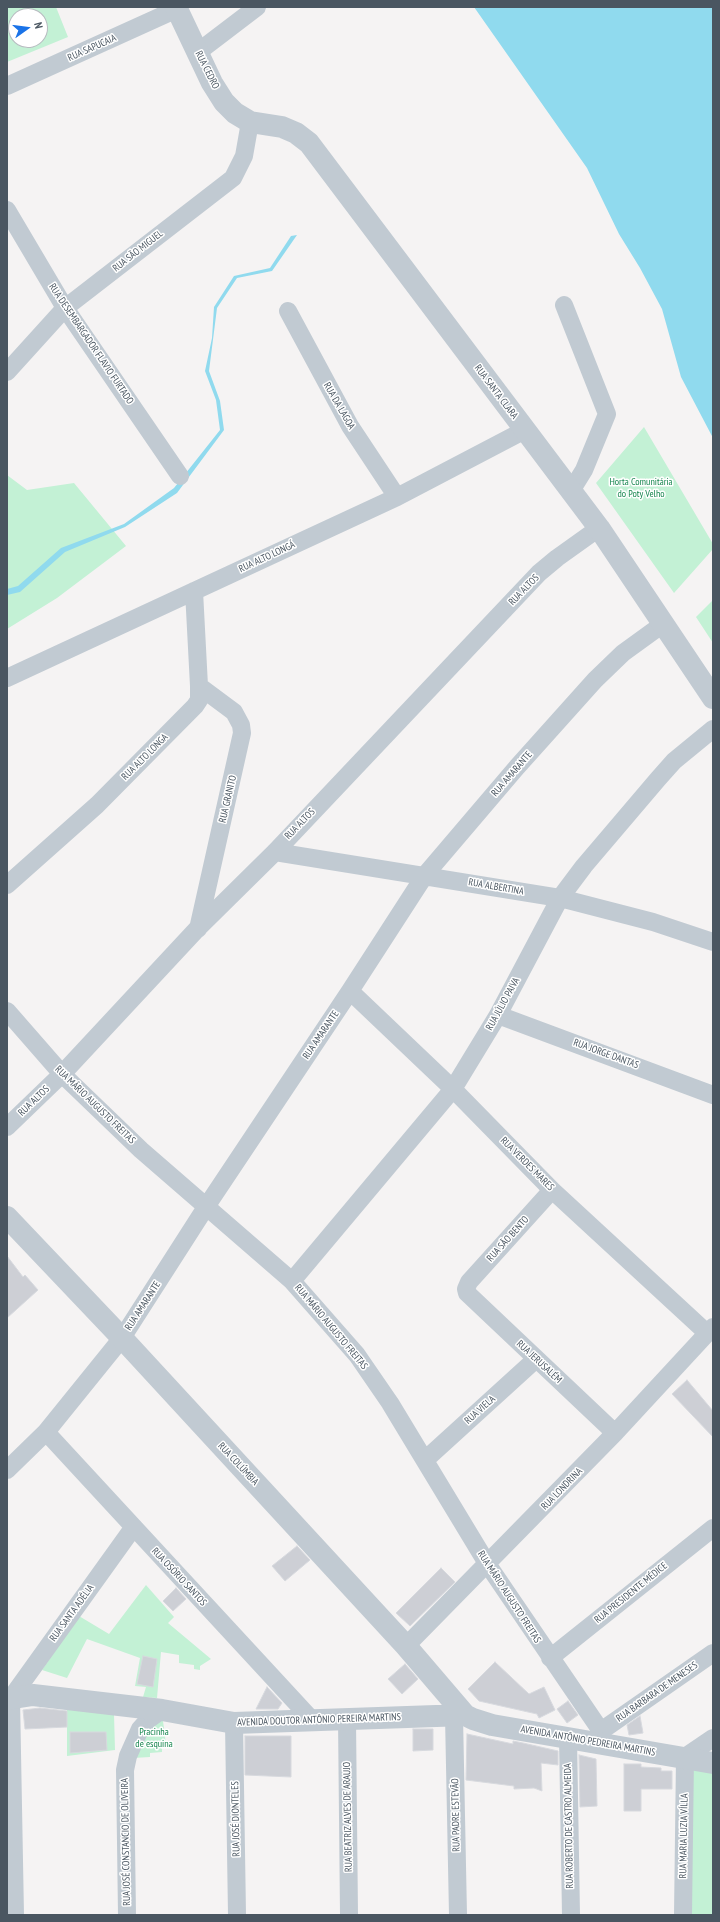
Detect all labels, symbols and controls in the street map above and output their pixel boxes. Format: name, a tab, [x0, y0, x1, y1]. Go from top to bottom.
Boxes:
north arrow	[8, 8, 48, 48]
text: N	[31, 21, 46, 30]
street label: RUA SAPUCAIA	[66, 32, 118, 64]
street label: RUA CEDRO	[192, 49, 222, 91]
street label: RUA SÃO MIGUEL	[110, 228, 166, 274]
street label: RUA DESEMBARGADOR FLAVIO FURTADO	[46, 281, 136, 407]
street label: RUA SANTA CLARA	[472, 362, 520, 422]
street label: RUA DA LAGOA	[321, 380, 357, 432]
park label: Horta Comunitária do Poty Velho	[609, 476, 673, 500]
street label: RUA ALTO LONGÁ	[237, 539, 297, 575]
street label: RUA ALTOS	[506, 572, 542, 608]
street label: RUA ALTO LONGA	[119, 731, 171, 783]
street label: RUA AMARANTE	[489, 749, 535, 799]
street label: RUA GRANITO	[217, 774, 239, 824]
street label: RUA ALTOS	[282, 806, 318, 842]
street label: RUA ALBERTINA	[467, 876, 525, 898]
street label: RUA JÚLIO PAIVA	[484, 975, 522, 1033]
street label: RUA AMARANTE	[300, 1008, 342, 1062]
street label: RUA JORGE DANTAS	[572, 1037, 640, 1071]
street label: RUA MÁRIO AUGUSTO FREITAS	[52, 1063, 138, 1147]
street label: RUA ALTOS	[16, 1083, 52, 1119]
street label: RUA VERDES MARES	[498, 1135, 556, 1193]
street label: RUA SÃO BENTO	[484, 1214, 532, 1264]
street label: RUA AMARANTE	[123, 1279, 163, 1333]
street label: RUA MÁRIO AUGUSTO FREITAS	[292, 1282, 370, 1372]
street label: RUA JERUSALÉM	[514, 1338, 564, 1386]
street label: RUA VIELA	[462, 1393, 498, 1427]
street label: RUA COLÚMBIA	[215, 1440, 261, 1488]
street label: RUA LONDRINA	[539, 1465, 585, 1513]
street label: RUA OSÓRIO SANTOS	[149, 1545, 209, 1609]
street label: RUA MÁRIO AUGUSTO FREITAS	[475, 1549, 543, 1645]
street label: RUA PRESIDENTE MÉDICE	[592, 1560, 670, 1626]
street label: RUA SANTA ADÉLIA	[47, 1582, 97, 1644]
street label: RUA BARBARA DE MENESES	[614, 1659, 700, 1725]
street label: AVENIDA DOUTOR ANTÔNIO PEREIRA MARTINS	[237, 1711, 401, 1729]
street label: AVENIDA ANTÔNIO PEDREIRA MARTINS	[520, 1723, 656, 1759]
park label: Pracinha de esquina	[135, 1726, 173, 1750]
street label: RUA BEATRIZ ALVES DE ARAUJO	[341, 1762, 355, 1872]
street label: RUA ROBERTO DE CASTRO ALMEIDA	[562, 1763, 576, 1889]
street label: RUA JOSÉ CONSTANCIO DE OLIVEIRA	[119, 1778, 133, 1906]
street label: RUA PADRE ESTEVÃO	[449, 1778, 463, 1852]
street label: RUA JOSÉ DIONTELES	[229, 1781, 243, 1857]
street label: RUA MARIA LUZIA VÍLLA	[677, 1793, 691, 1879]

